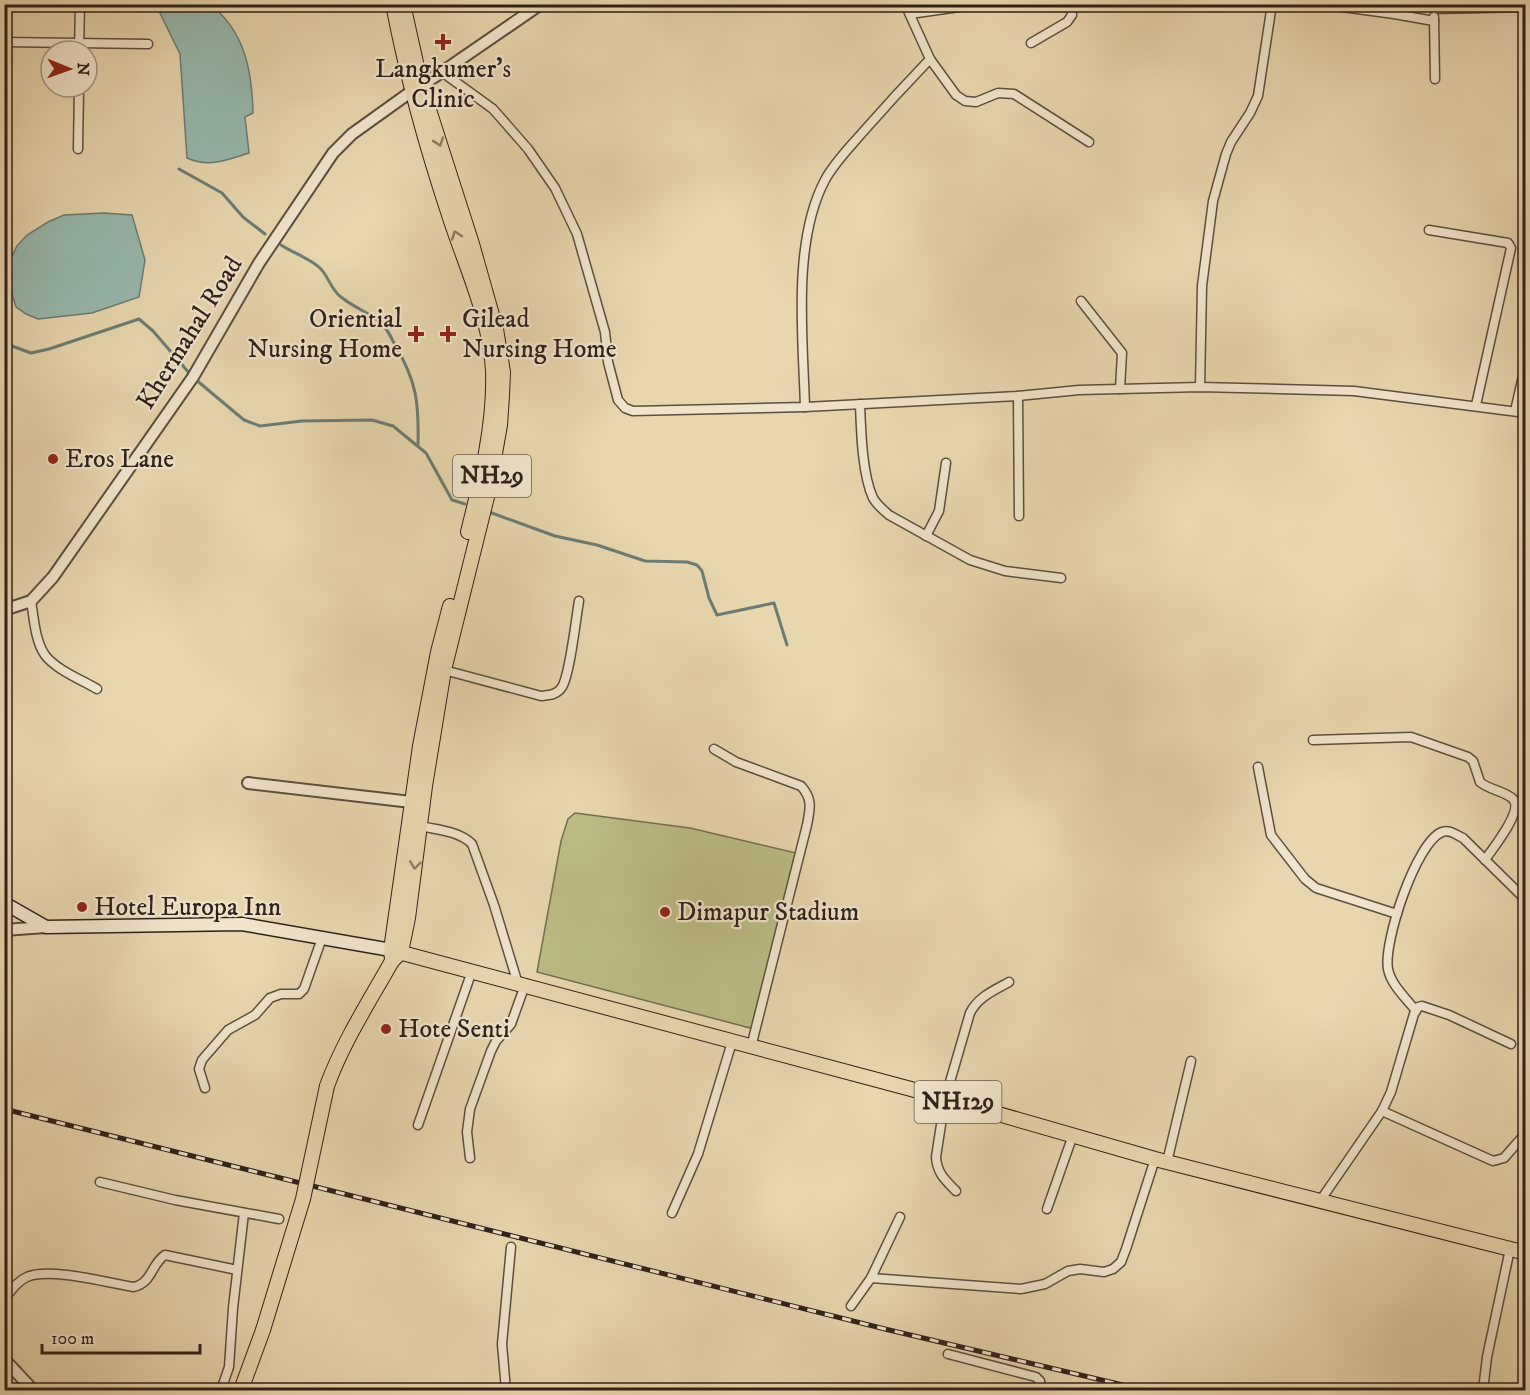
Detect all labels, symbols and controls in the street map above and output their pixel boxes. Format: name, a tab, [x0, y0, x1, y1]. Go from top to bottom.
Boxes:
marker: Langkumer's Clinic	[434, 33, 452, 51]
north arrow	[39, 39, 99, 99]
place label: Langkumer's Clinic	[375, 53, 511, 116]
text: N	[73, 63, 93, 76]
one-way arrow	[432, 136, 445, 147]
one-way arrow	[450, 230, 463, 241]
street label: Khermahal Road	[130, 250, 250, 416]
place label: Oriential Nursing Home	[247, 303, 402, 366]
place label: Gilead Nursing Home	[462, 303, 617, 366]
marker: Oriential Nursing Home	[407, 325, 425, 343]
marker: Gilead Nursing Home	[439, 325, 457, 343]
place label: Eros Lane	[65, 443, 174, 476]
marker: Eros Lane	[46, 452, 60, 466]
road number: NH29	[453, 455, 531, 497]
one-way arrow	[409, 861, 422, 870]
place label: Hotel Europa Inn	[94, 891, 282, 924]
place label: Dimapur Stadium	[677, 896, 859, 929]
marker: Hotel Europa Inn	[75, 900, 89, 914]
marker: Dimapur Stadium	[658, 905, 672, 919]
place label: Hote Senti	[398, 1013, 510, 1046]
marker: Hote Senti	[379, 1022, 393, 1036]
road number: NH129	[914, 1081, 1002, 1123]
scale bar	[42, 1317, 200, 1355]
text: 100 m	[51, 1328, 94, 1350]

